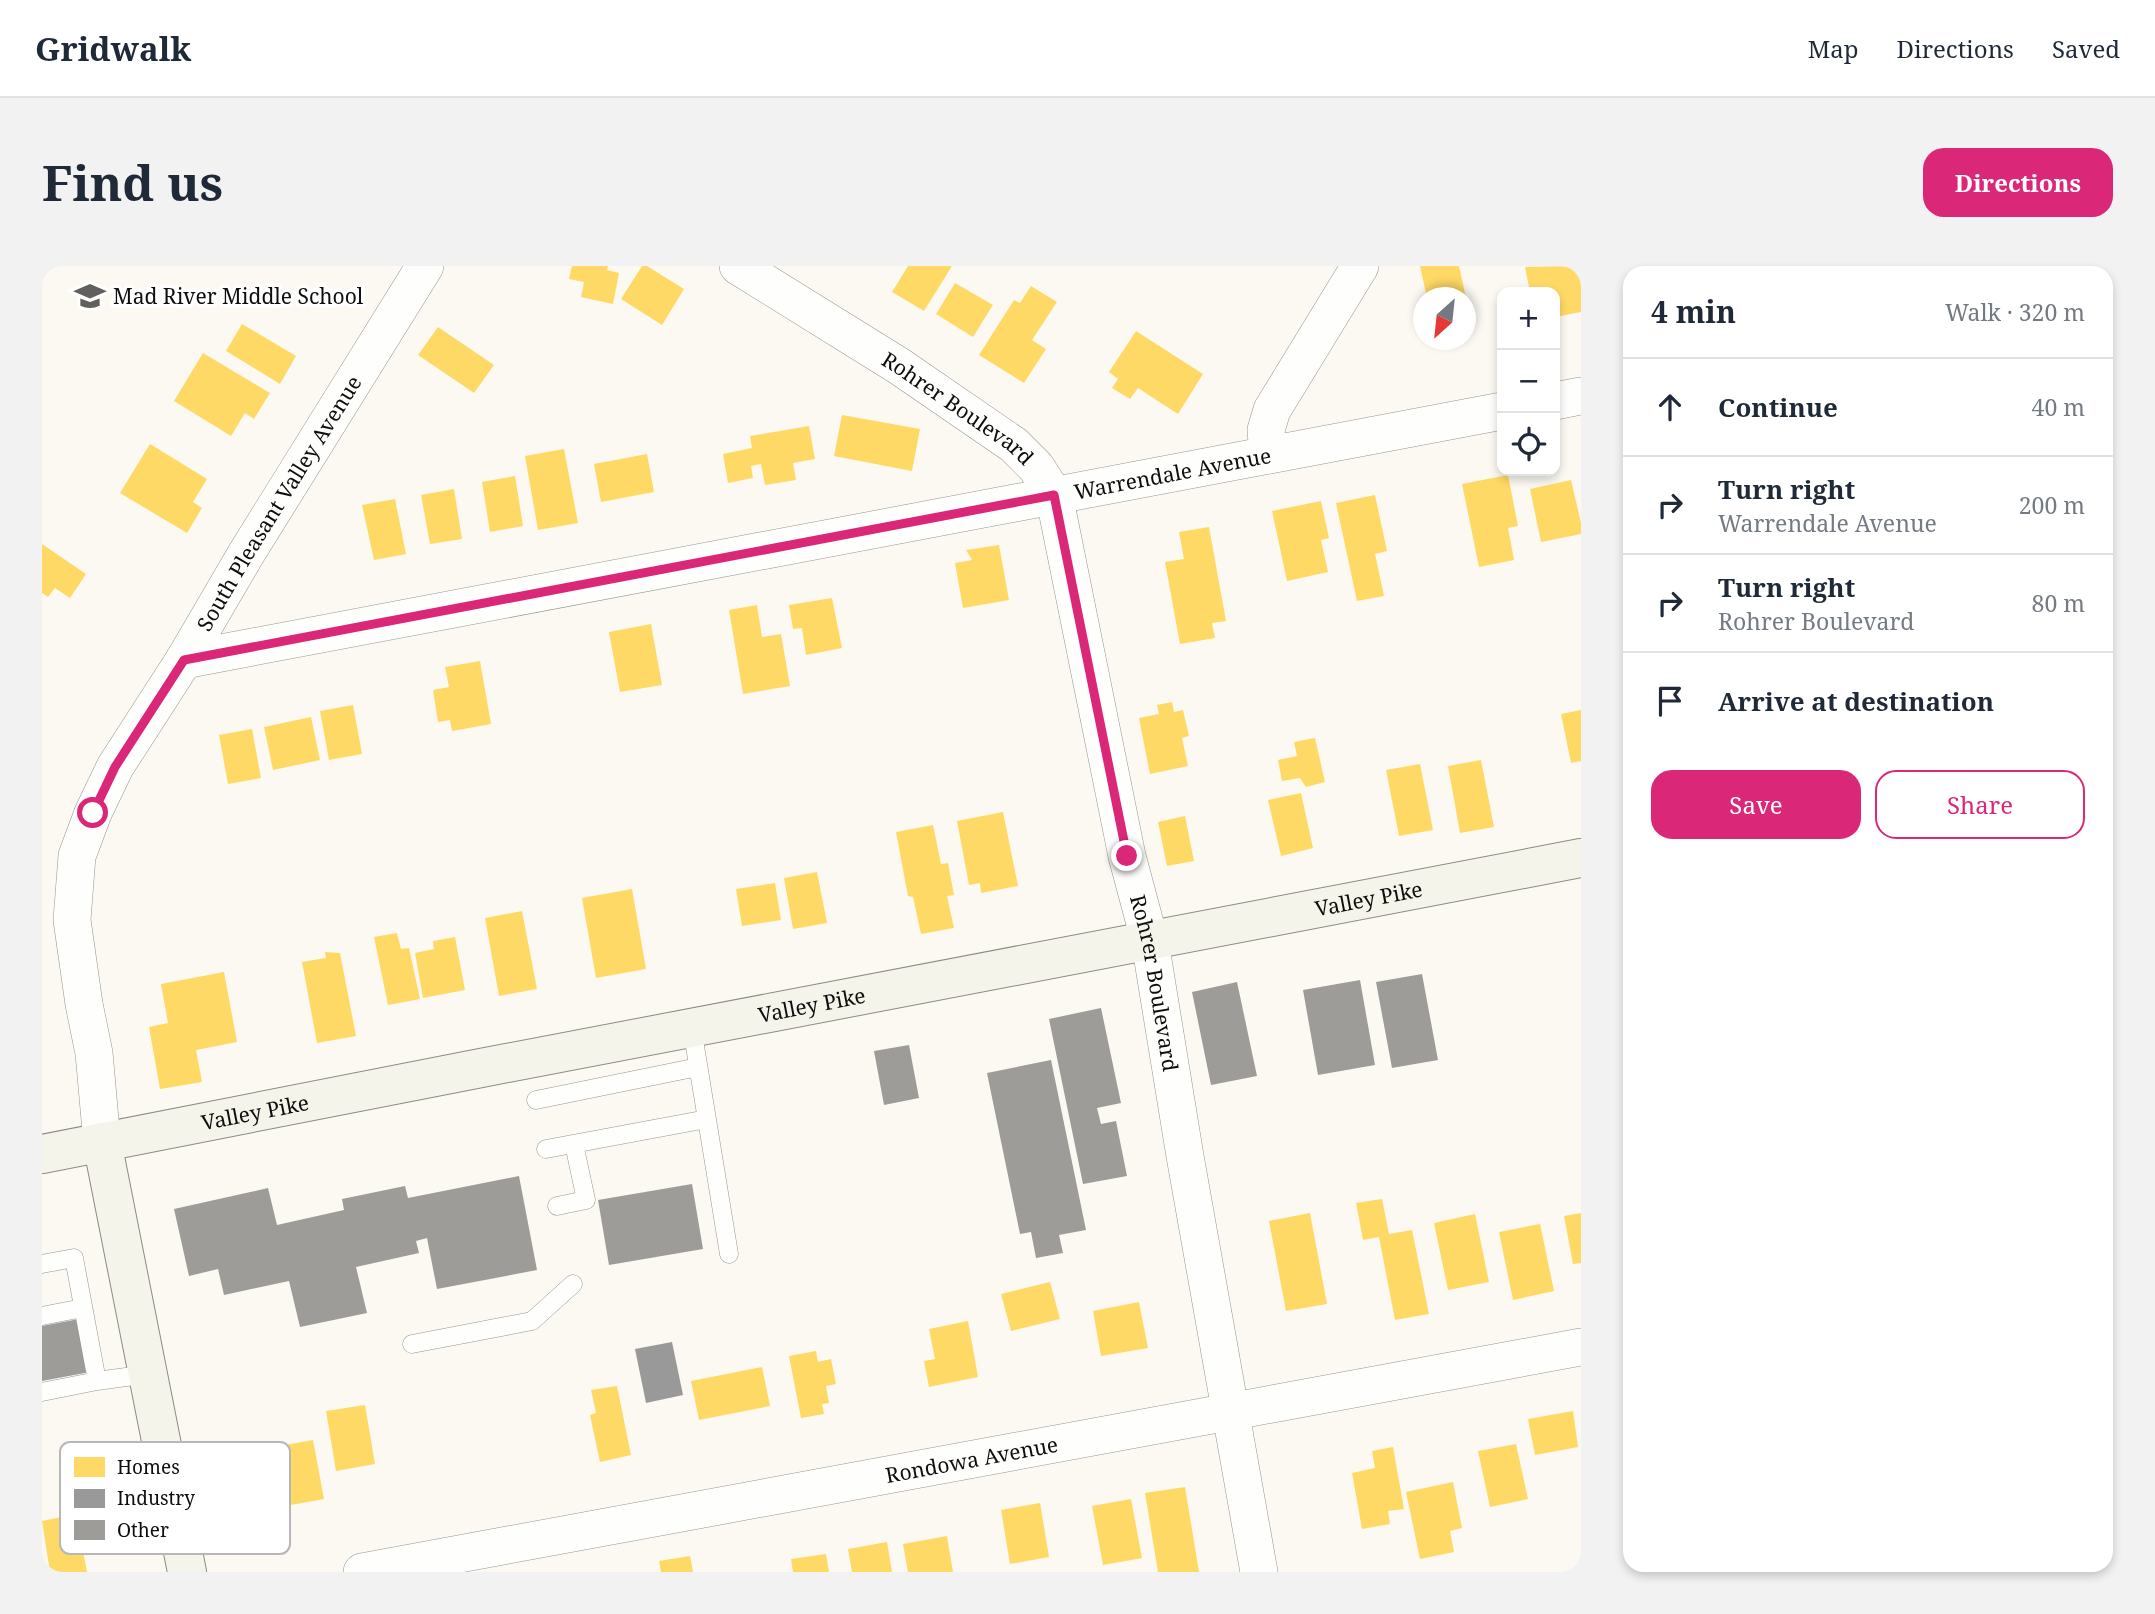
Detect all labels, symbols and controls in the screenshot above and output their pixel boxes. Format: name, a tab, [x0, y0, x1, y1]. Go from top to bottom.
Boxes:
text: Gridwalk	[35, 26, 191, 71]
text: Map	[1808, 32, 1859, 65]
text: Directions	[1897, 32, 2014, 65]
text: Saved	[2052, 32, 2120, 65]
button: Directions	[1923, 148, 2113, 217]
text: Find us	[42, 149, 223, 215]
school or university icon: Mad River Middle School	[73, 279, 107, 313]
place label: Mad River Middle School	[113, 282, 364, 310]
north arrow	[1413, 287, 1476, 350]
map controls	[1497, 287, 1560, 476]
button: +	[1497, 287, 1560, 350]
text: 4 min	[1651, 291, 1736, 332]
text: Walk · 320 m	[1945, 296, 2085, 328]
street label: Rohrer Boulevard	[877, 345, 1040, 471]
button: −	[1497, 350, 1560, 413]
street label: South Pleasant Valley Avenue	[190, 370, 368, 636]
icon: ahead	[1651, 388, 1689, 426]
text: Continue	[1718, 389, 1838, 425]
text: 40 m	[2032, 391, 2085, 423]
button: locate	[1497, 413, 1560, 476]
street label: Warrendale Avenue	[1072, 441, 1273, 506]
text: Turn right	[1718, 471, 1855, 507]
icon: right	[1651, 486, 1689, 524]
text: 200 m	[2019, 489, 2085, 521]
text: Warrendale Avenue	[1718, 507, 1937, 539]
text: Turn right	[1718, 569, 1855, 605]
icon: right	[1651, 584, 1689, 622]
text: 80 m	[2032, 587, 2085, 619]
text: Rohrer Boulevard	[1718, 605, 1915, 637]
icon: arrive	[1651, 682, 1689, 720]
text: Arrive at destination	[1718, 683, 1994, 719]
button: Save	[1651, 770, 1861, 839]
button: Share	[1875, 770, 2085, 839]
route start	[77, 797, 108, 828]
route end	[1111, 840, 1142, 871]
street label: Valley Pike	[1313, 875, 1425, 923]
street label: Rohrer Boulevard	[1124, 891, 1185, 1074]
street label: Valley Pike	[756, 981, 868, 1029]
street label: Valley Pike	[199, 1088, 311, 1136]
street label: Rondowa Avenue	[883, 1430, 1060, 1489]
legend	[60, 1442, 290, 1554]
text: Homes	[117, 1454, 180, 1480]
text: Industry	[117, 1485, 195, 1511]
text: Other	[117, 1517, 169, 1543]

